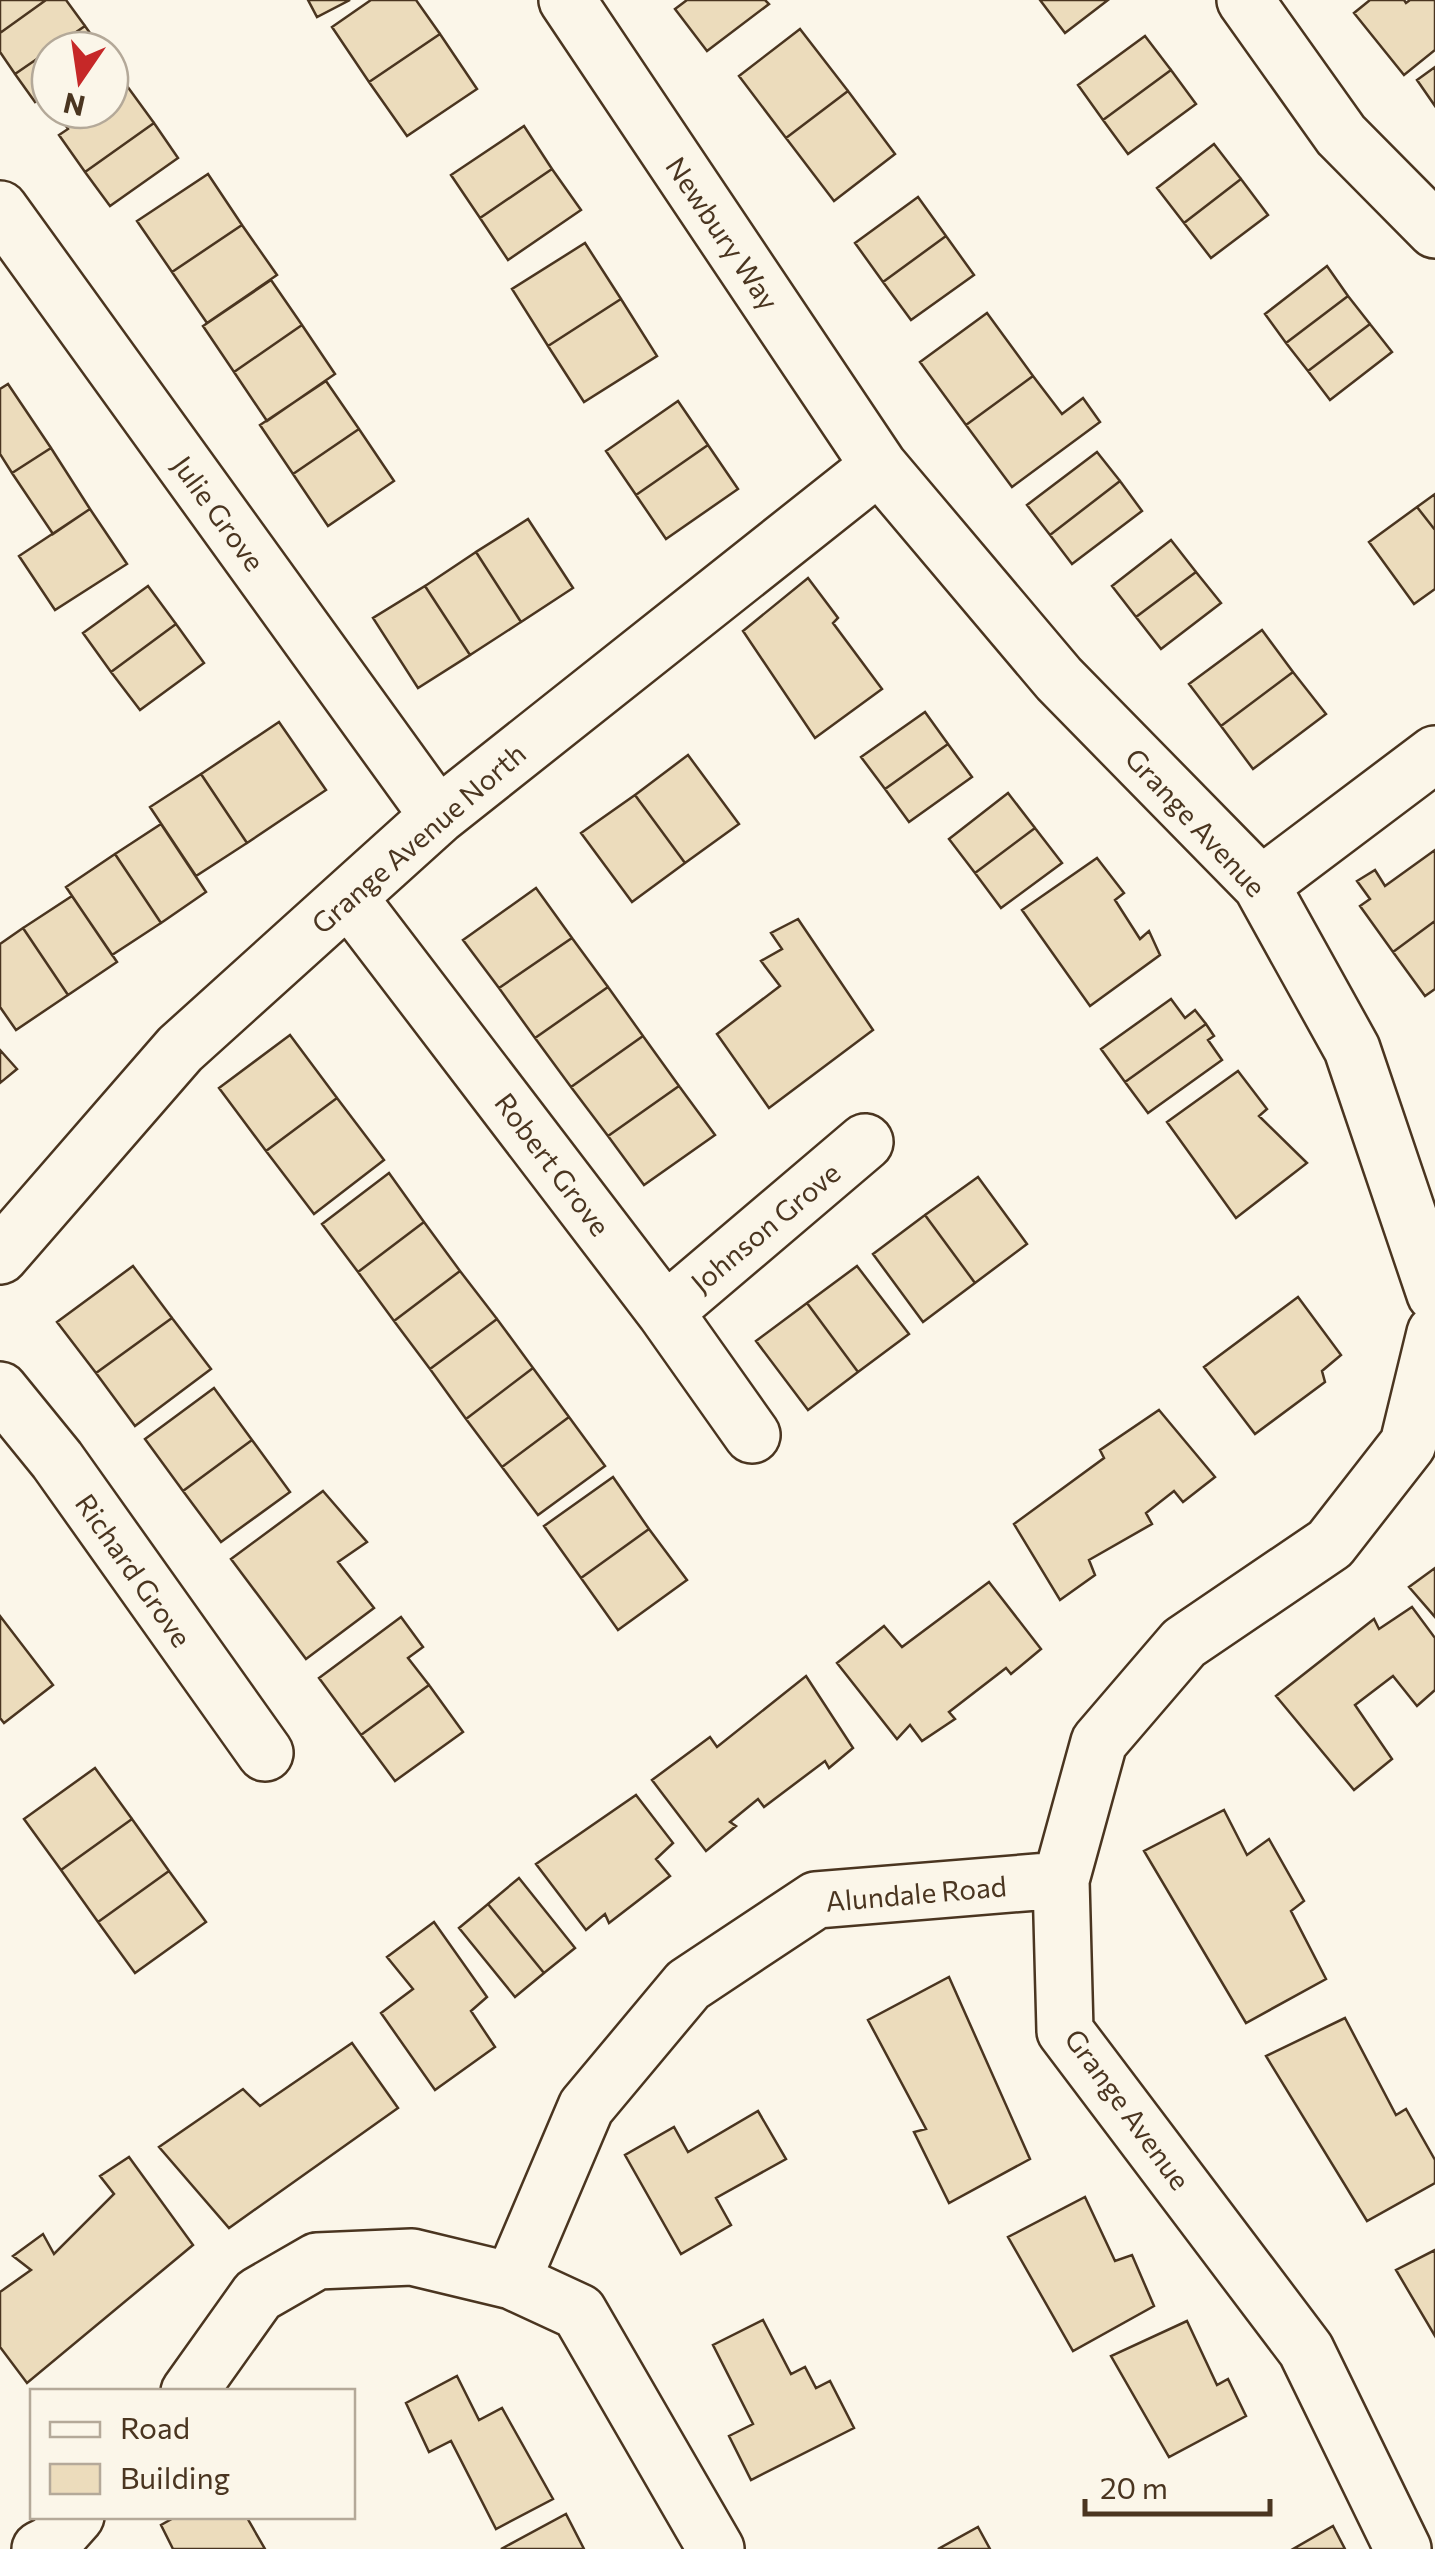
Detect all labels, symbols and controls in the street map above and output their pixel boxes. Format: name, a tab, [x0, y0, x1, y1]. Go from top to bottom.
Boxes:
north arrow	[30, 30, 130, 130]
text: N	[60, 86, 88, 124]
street label: Newbury Way	[659, 150, 787, 316]
street label: Julie Grove	[166, 449, 272, 577]
street label: Grange Avenue North	[304, 736, 532, 940]
street label: Grange Avenue	[1119, 741, 1273, 903]
street label: Robert Grove	[488, 1086, 618, 1242]
street label: Johnson Grove	[684, 1155, 846, 1299]
street label: Richard Grove	[69, 1487, 199, 1653]
street label: Alundale Road	[824, 1868, 1008, 1918]
street label: Grange Avenue	[1058, 2022, 1198, 2196]
legend	[30, 2389, 355, 2519]
text: Road	[120, 2408, 190, 2445]
scale bar	[1085, 2454, 1270, 2516]
text: Building	[120, 2458, 230, 2495]
text: 20 m	[1100, 2468, 1168, 2505]

